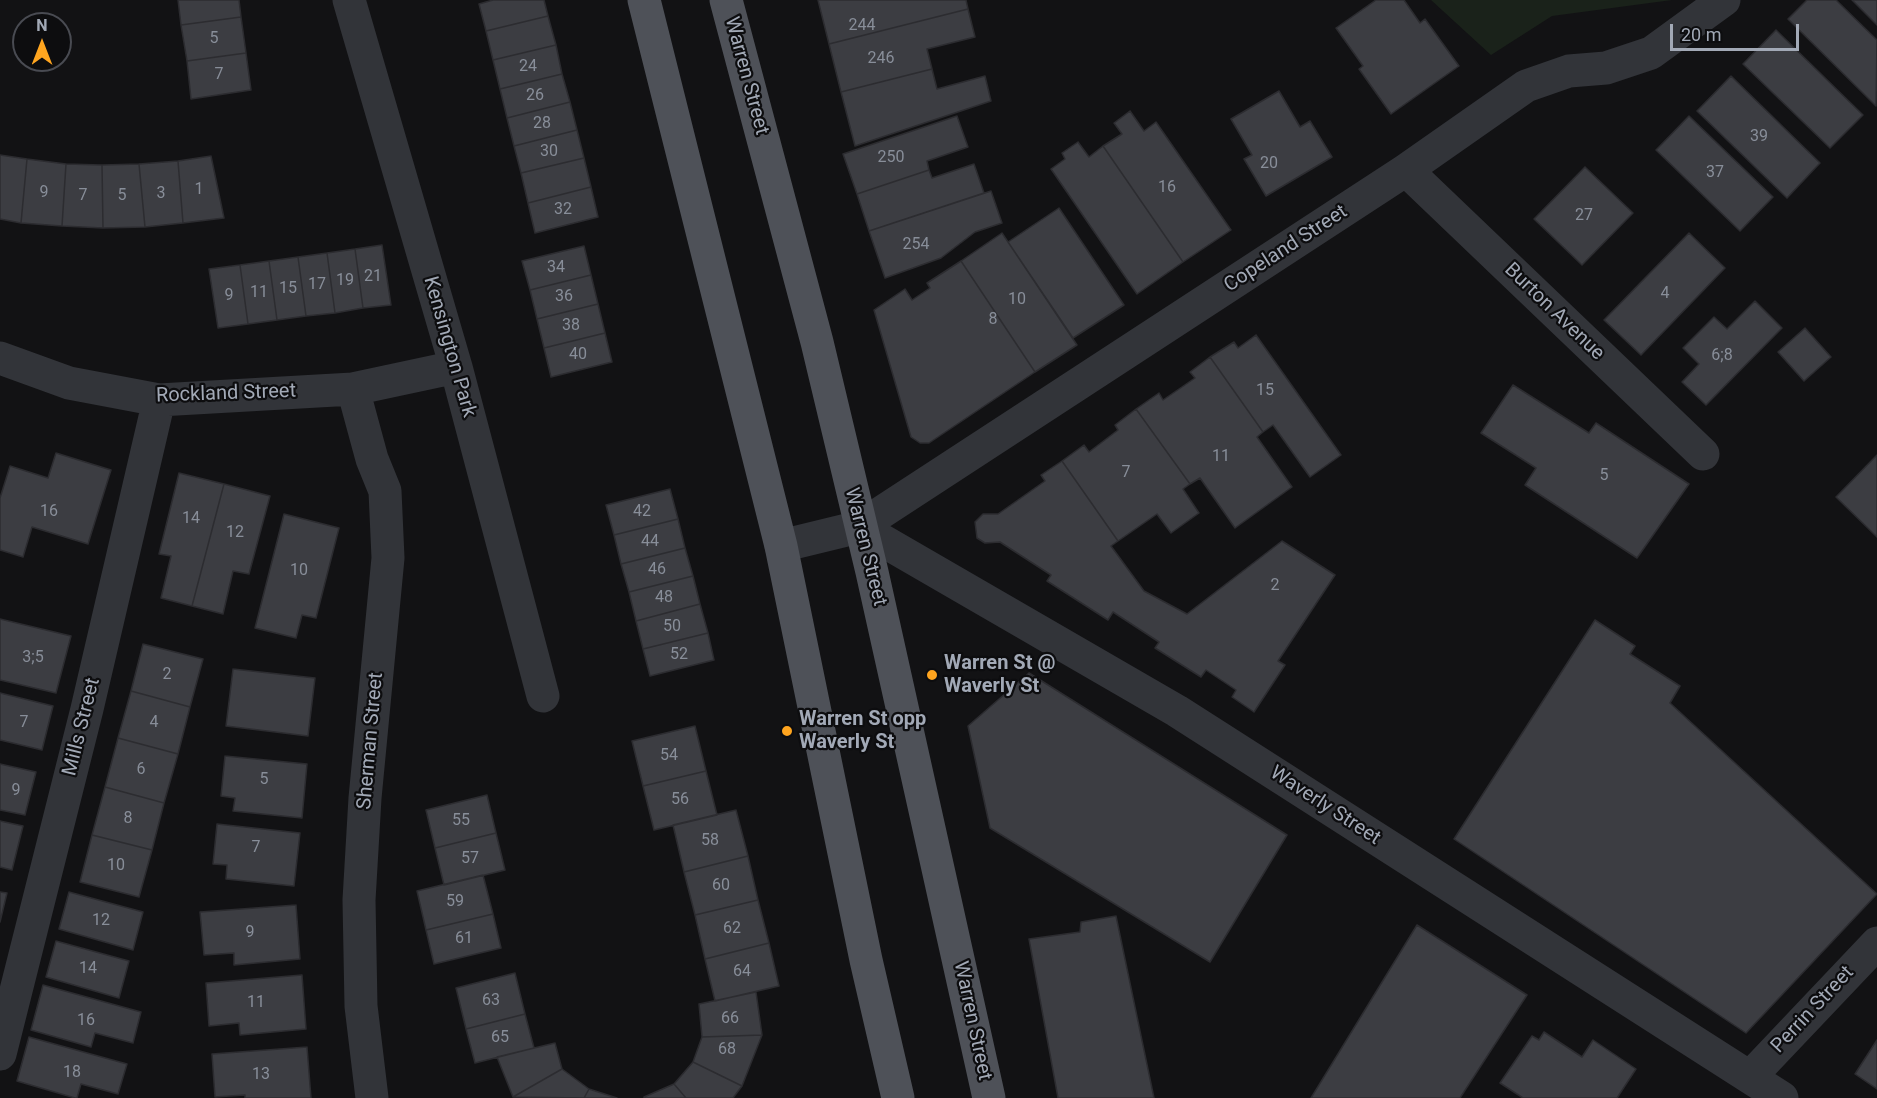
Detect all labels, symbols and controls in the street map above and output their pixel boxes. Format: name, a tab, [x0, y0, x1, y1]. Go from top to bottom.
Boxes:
north arrow	[12, 12, 72, 72]
scale bar	[1673, 12, 1802, 50]
street label: Warren Street	[719, 14, 773, 138]
text: N	[36, 16, 48, 35]
house number: 244	[849, 16, 875, 36]
text: 20 m	[1681, 24, 1721, 45]
house number: 5	[210, 29, 218, 49]
house number: 246	[868, 49, 894, 69]
house number: 24	[519, 57, 537, 77]
house number: 7	[215, 65, 223, 85]
house number: 26	[526, 86, 544, 106]
house number: 28	[533, 114, 551, 134]
house number: 39	[1750, 127, 1768, 147]
house number: 30	[540, 142, 558, 162]
house number: 250	[878, 148, 904, 168]
house number: 20	[1260, 154, 1278, 174]
house number: 37	[1706, 163, 1724, 183]
house number: 16	[1158, 178, 1176, 198]
house number: 1	[195, 180, 203, 200]
house number: 9	[40, 183, 48, 203]
house number: 3	[157, 184, 165, 204]
house number: 7	[79, 186, 87, 206]
house number: 5	[118, 186, 126, 206]
house number: 32	[554, 200, 572, 220]
street label: Copeland Street	[1220, 200, 1352, 298]
house number: 27	[1575, 206, 1593, 226]
house number: 254	[903, 235, 929, 255]
house number: 34	[547, 258, 565, 278]
street label: Burton Avenue	[1499, 258, 1609, 366]
house number: 21	[364, 267, 382, 287]
house number: 19	[336, 271, 354, 291]
street label: Kensington Park	[417, 274, 481, 420]
house number: 17	[308, 275, 326, 295]
house number: 15	[279, 279, 297, 299]
house number: 11	[250, 283, 268, 303]
house number: 4	[1661, 284, 1669, 304]
house number: 9	[225, 286, 233, 306]
house number: 36	[555, 287, 573, 307]
house number: 10	[1008, 290, 1026, 310]
house number: 8	[989, 310, 997, 330]
house number: 38	[562, 316, 580, 336]
house number: 40	[569, 345, 587, 365]
house number: 6;8	[1711, 346, 1733, 366]
street label: Rockland Street	[156, 380, 296, 408]
house number: 15	[1256, 381, 1274, 401]
house number: 11	[1212, 447, 1230, 467]
house number: 7	[1122, 463, 1130, 483]
house number: 5	[1600, 466, 1608, 486]
street label: Warren Street	[839, 485, 891, 609]
house number: 16	[40, 502, 58, 522]
house number: 42	[633, 502, 651, 522]
house number: 14	[182, 509, 200, 529]
house number: 12	[226, 523, 244, 543]
house number: 44	[641, 532, 659, 552]
house number: 46	[648, 560, 666, 580]
house number: 10	[290, 561, 308, 581]
house number: 2	[1271, 576, 1279, 596]
house number: 48	[655, 588, 673, 608]
house number: 50	[663, 617, 681, 637]
house number: 52	[670, 645, 688, 665]
house number: 3;5	[22, 648, 44, 668]
place label: Warren St @ Waverly St	[944, 652, 1055, 699]
house number: 2	[163, 665, 171, 685]
marker: Warren St @ Waverly St	[925, 668, 939, 682]
street label: Sherman Street	[353, 671, 389, 811]
street label: Mills Street	[58, 676, 106, 778]
place label: Warren St opp Waverly St	[799, 708, 926, 755]
house number: 7	[20, 713, 28, 733]
house number: 4	[150, 713, 158, 733]
marker: Warren St opp Waverly St	[780, 724, 794, 738]
house number: 54	[660, 746, 678, 766]
house number: 6	[137, 760, 145, 780]
street label: Waverly Street	[1265, 761, 1385, 851]
house number: 5	[260, 770, 268, 790]
house number: 9	[12, 781, 20, 801]
house number: 56	[671, 790, 689, 810]
house number: 8	[124, 809, 132, 829]
house number: 55	[452, 811, 470, 831]
house number: 58	[701, 831, 719, 851]
house number: 7	[252, 838, 260, 858]
house number: 57	[461, 849, 479, 869]
house number: 10	[107, 856, 125, 876]
house number: 60	[712, 876, 730, 896]
house number: 59	[446, 892, 464, 912]
house number: 12	[92, 911, 110, 931]
house number: 62	[723, 919, 741, 939]
house number: 9	[246, 923, 254, 943]
house number: 61	[455, 929, 473, 949]
house number: 14	[79, 959, 97, 979]
street label: Warren Street	[948, 959, 996, 1083]
street label: Perrin Street	[1767, 961, 1859, 1059]
house number: 64	[733, 962, 751, 982]
house number: 63	[482, 991, 500, 1011]
house number: 11	[247, 993, 265, 1013]
house number: 66	[721, 1009, 739, 1029]
house number: 16	[77, 1011, 95, 1031]
house number: 65	[491, 1028, 509, 1048]
house number: 68	[718, 1040, 736, 1060]
house number: 18	[63, 1063, 81, 1083]
house number: 13	[252, 1065, 270, 1085]

